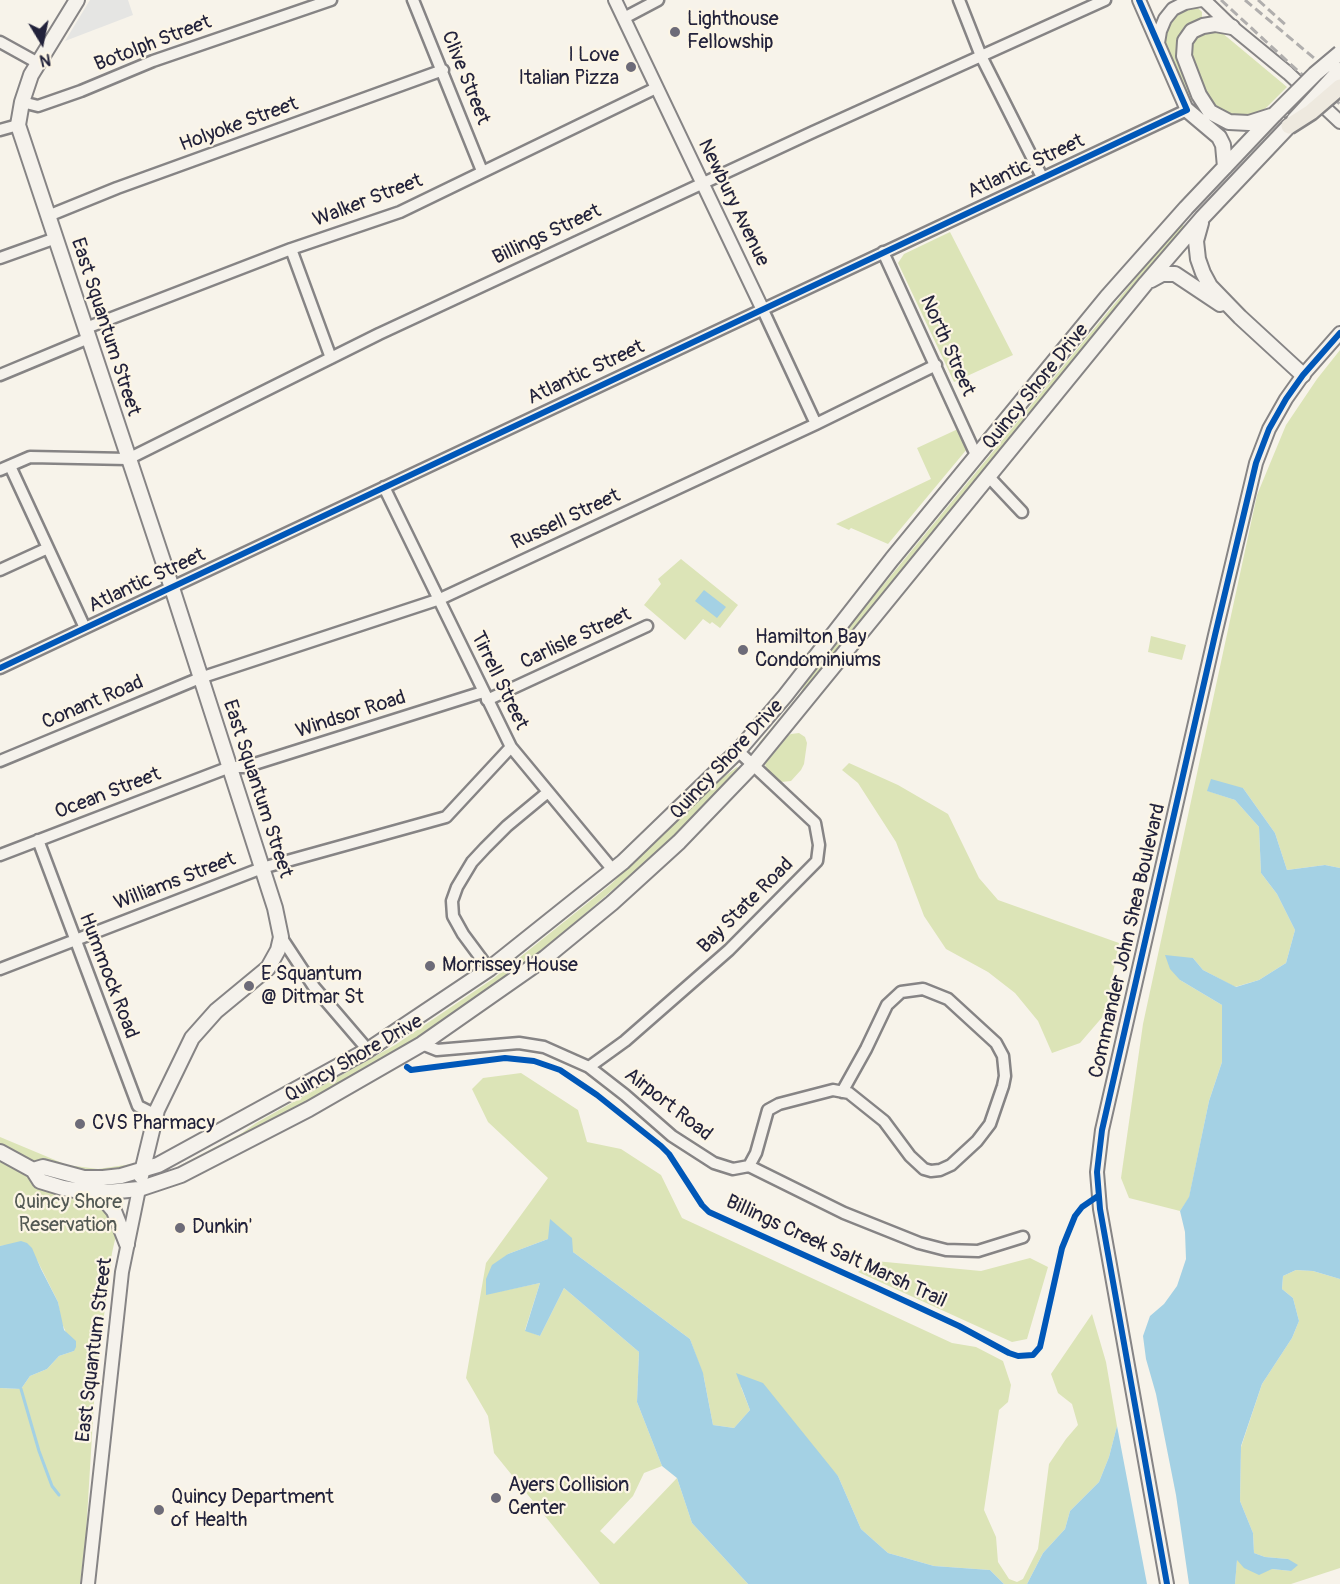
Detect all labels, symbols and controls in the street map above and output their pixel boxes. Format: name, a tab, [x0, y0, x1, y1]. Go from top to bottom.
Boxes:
place label: Lighthouse Fellowship	[687, 8, 779, 55]
street label: Botolph Street	[91, 11, 215, 77]
north arrow	[12, 12, 72, 72]
marker: Lighthouse Fellowship	[668, 25, 682, 39]
street label: Clive Street	[435, 28, 495, 128]
place label: I Love Italian Pizza	[519, 44, 619, 91]
text: N	[38, 49, 52, 71]
marker: I Love Italian Pizza	[624, 60, 638, 74]
street label: Holyoke Street	[177, 92, 301, 158]
street label: Atlantic Street	[964, 130, 1088, 204]
street label: Newbury Avenue	[692, 136, 774, 270]
street label: Walker Street	[310, 169, 426, 233]
street label: Billings Street	[489, 199, 605, 271]
street label: East Squantum Street	[65, 235, 145, 419]
street label: North Street	[914, 292, 980, 400]
street label: Quincy Shore Drive	[978, 319, 1094, 455]
street label: Atlantic Street	[524, 336, 648, 410]
street label: Russell Street	[508, 484, 624, 556]
street label: Atlantic Street	[85, 544, 209, 618]
street label: Carlisle Street	[517, 603, 635, 675]
place label: Hamilton Bay Condominiums	[755, 626, 881, 673]
street label: Tirrell Street	[465, 628, 533, 734]
marker: Hamilton Bay Condominiums	[736, 643, 750, 657]
street label: Conant Road	[39, 671, 147, 735]
street label: Windsor Road	[293, 686, 409, 744]
street label: Quincy Shore Drive	[665, 695, 789, 825]
street label: East Squantum Street	[217, 697, 297, 881]
street label: Ocean Street	[52, 763, 164, 825]
street label: Commander John Shea Boulevard	[1085, 801, 1171, 1081]
street label: Williams Street	[111, 848, 239, 916]
street label: Bay State Road	[693, 853, 799, 959]
street label: Hummock Road	[73, 910, 143, 1042]
place label: Morrissey House	[442, 954, 578, 978]
marker: Morrissey House	[423, 959, 437, 973]
place label: E Squantum @ Ditmar St	[261, 963, 364, 1010]
marker: E Squantum @ Ditmar St	[242, 979, 256, 993]
street label: Quincy Shore Drive	[281, 1010, 427, 1108]
street label: Airport Road	[619, 1063, 717, 1147]
place label: CVS Pharmacy	[92, 1112, 215, 1136]
marker: CVS Pharmacy	[73, 1117, 87, 1131]
street label: Billings Creek Salt Marsh Trail	[722, 1190, 950, 1314]
park label: Quincy Shore Reservation	[14, 1191, 122, 1238]
place label: Dunkin'	[192, 1216, 253, 1240]
marker: Dunkin'	[173, 1221, 187, 1235]
street label: East Squantum Street	[72, 1256, 118, 1444]
place label: Ayers Collision Center	[508, 1474, 629, 1521]
place label: Quincy Department of Health	[171, 1486, 334, 1533]
marker: Ayers Collision Center	[489, 1491, 503, 1505]
marker: Quincy Department of Health	[152, 1503, 166, 1517]

